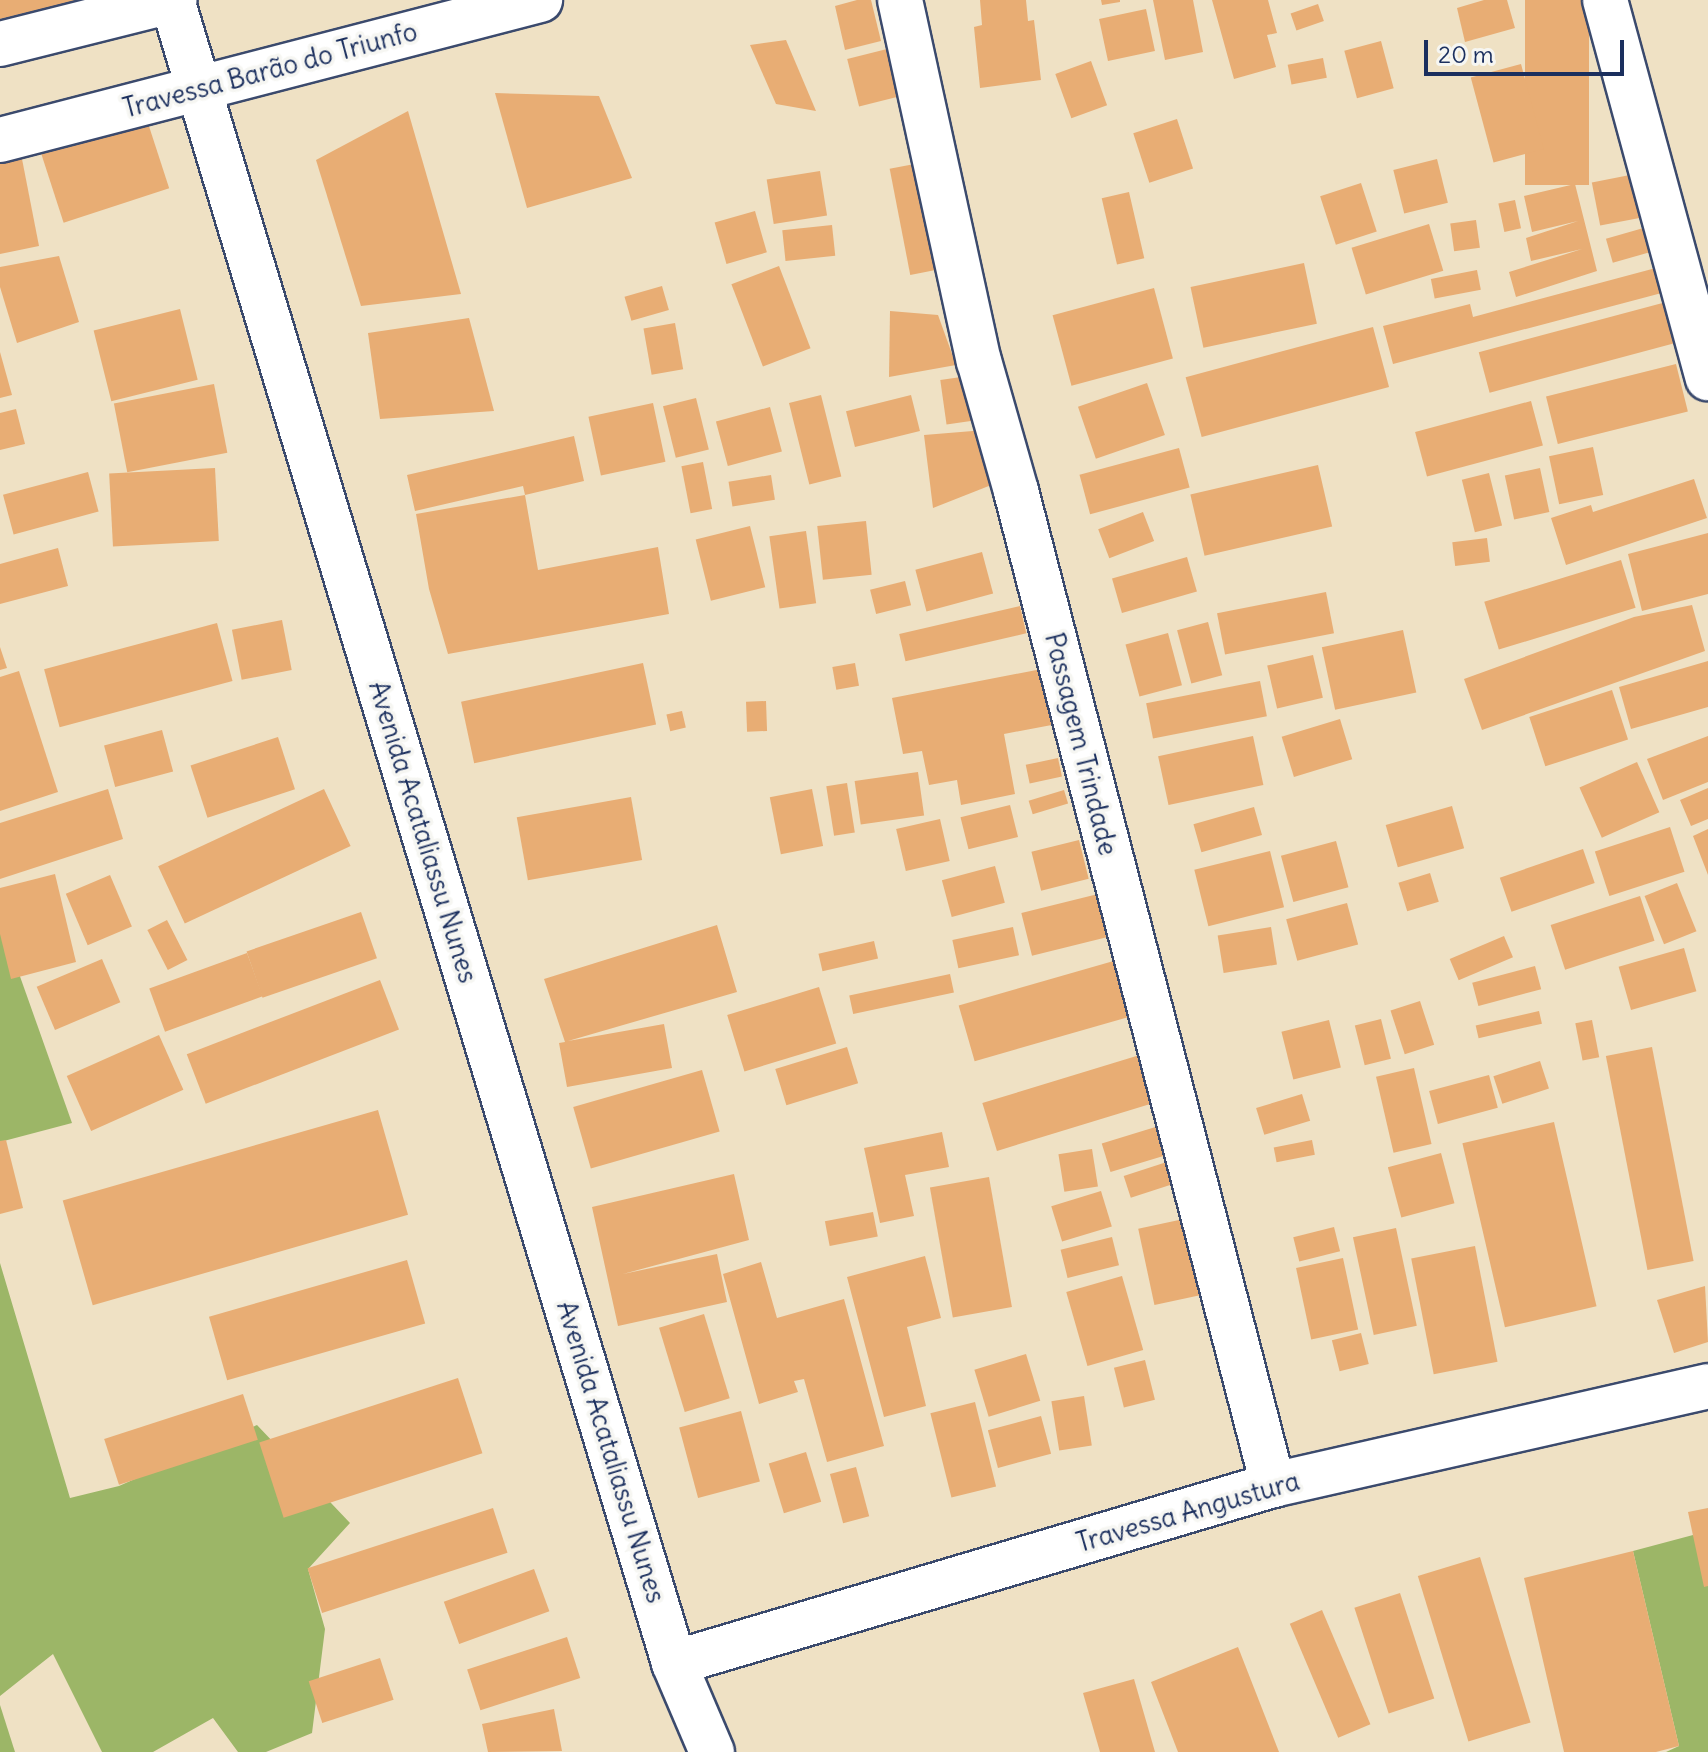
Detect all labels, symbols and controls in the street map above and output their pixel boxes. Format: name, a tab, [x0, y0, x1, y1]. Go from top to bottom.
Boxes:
street label: Travessa Barão do Triunfo	[119, 16, 421, 124]
scale bar	[1428, 24, 1628, 74]
text: 20 m	[1438, 39, 1494, 69]
street label: Passagem Trindade	[1038, 629, 1124, 859]
street label: Avenida Acataliassu Nunes	[362, 677, 484, 987]
street label: Avenida Acataliassu Nunes	[550, 1297, 672, 1607]
street label: Travessa Angustura	[1073, 1465, 1303, 1559]

